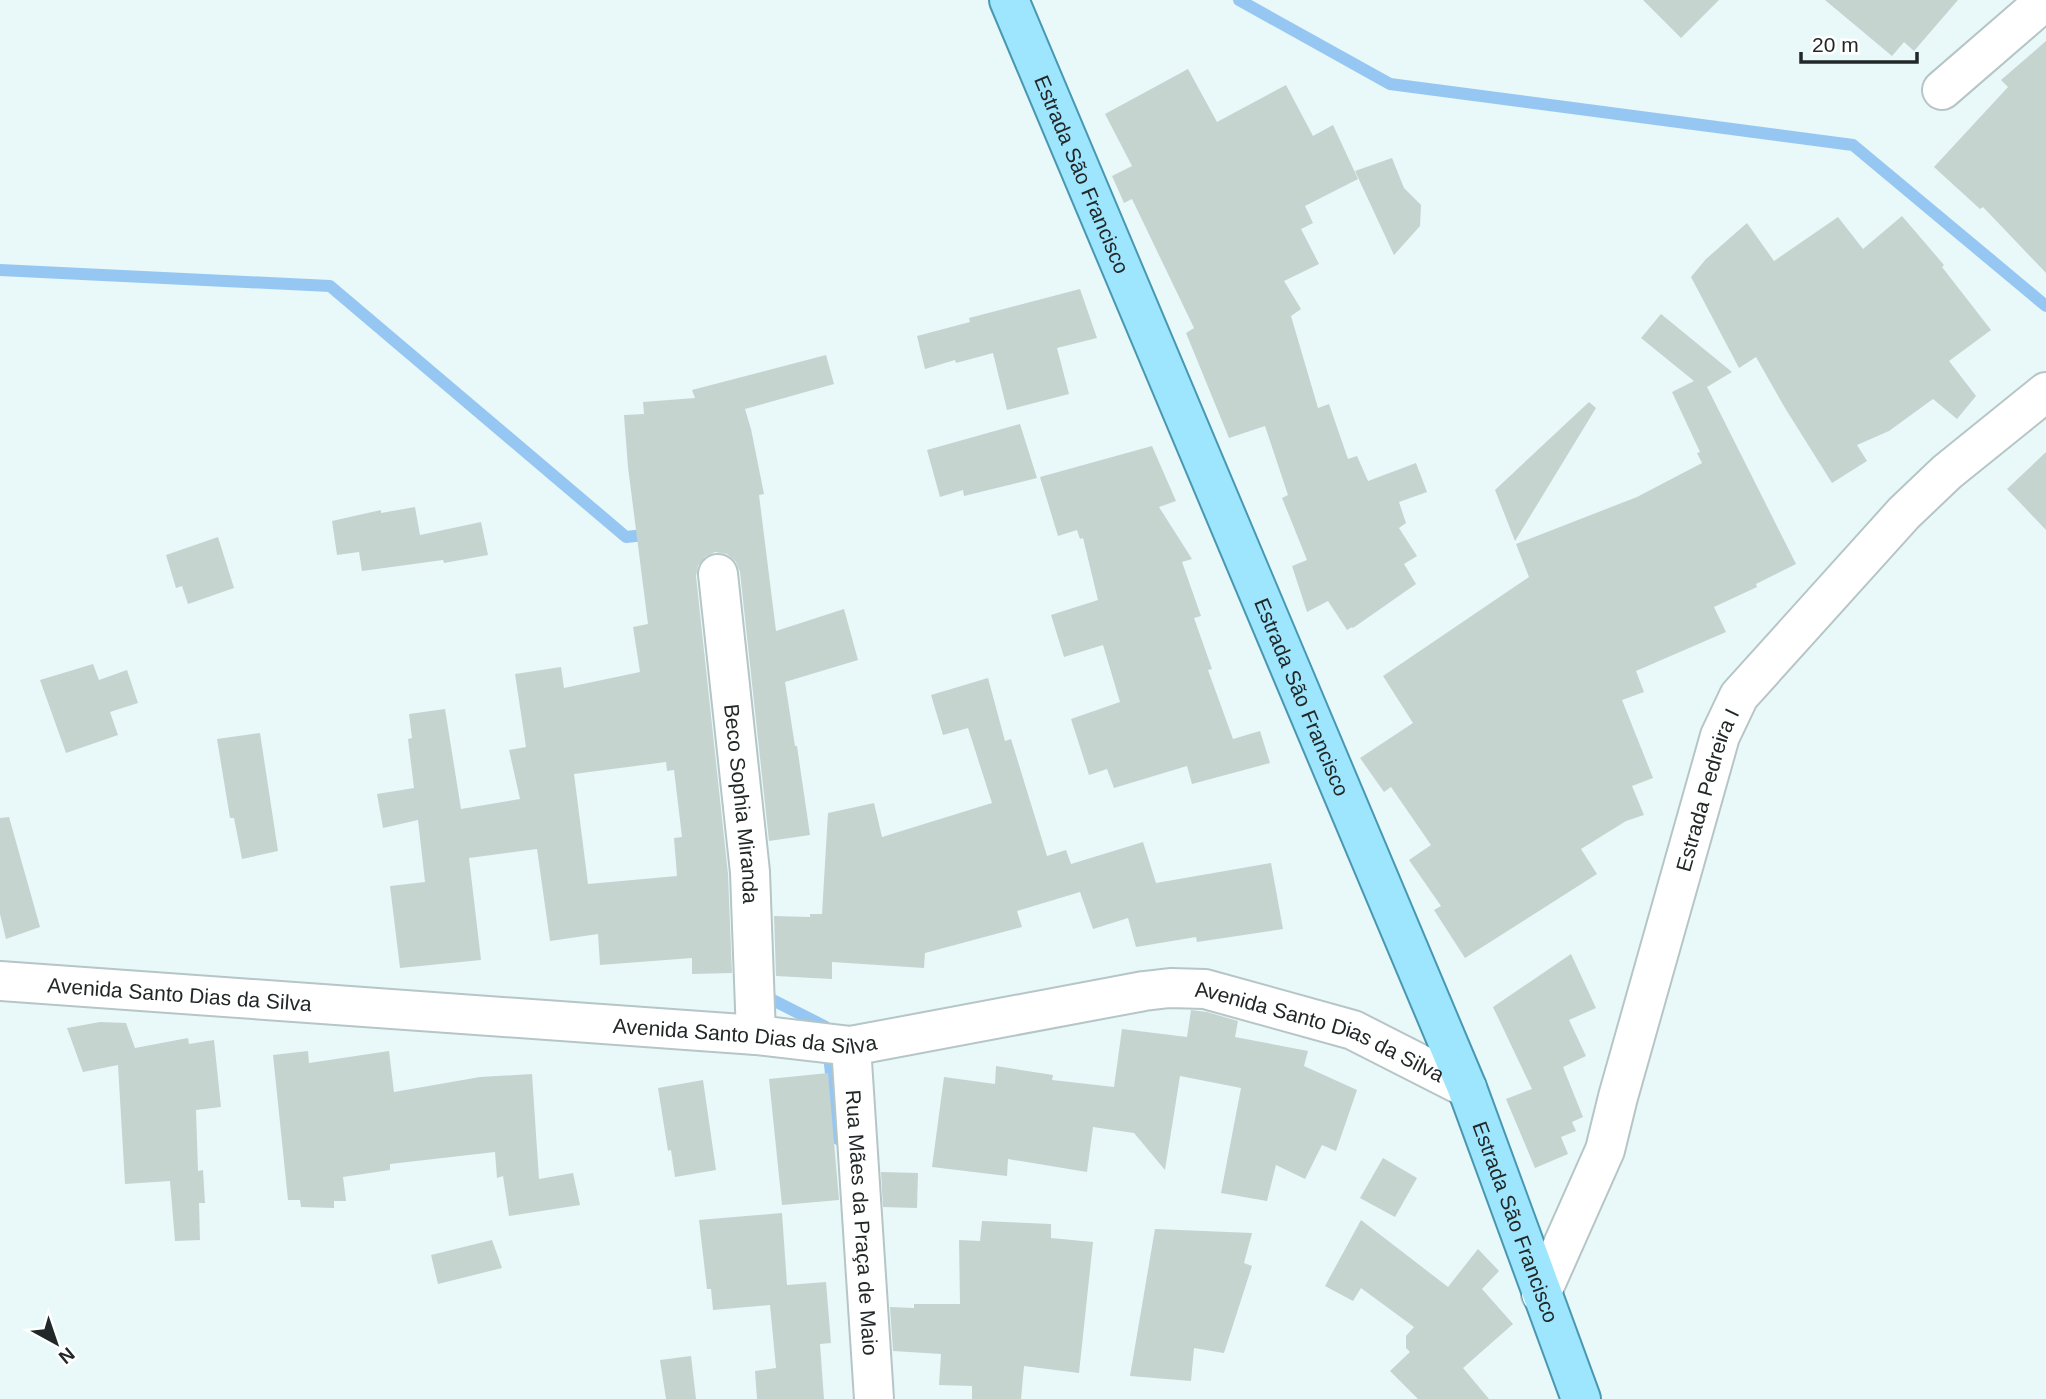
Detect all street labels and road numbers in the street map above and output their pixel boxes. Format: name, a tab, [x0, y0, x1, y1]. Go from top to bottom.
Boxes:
street label: Estrada São Francisco	[1030, 72, 1134, 277]
street label: Estrada São Francisco	[1250, 594, 1354, 799]
street label: Beco Sophia Miranda	[721, 703, 763, 904]
street label: Estrada Pedreira I	[1671, 705, 1743, 874]
street label: Avenida Santo Dias da Silva	[47, 973, 313, 1015]
street label: Avenida Santo Dias da Silva	[1194, 977, 1448, 1086]
street label: Avenida Santo Dias da Silva	[612, 1013, 879, 1057]
street label: Rua Mães da Praça de Maio	[842, 1089, 883, 1356]
street label: Estrada São Francisco	[1469, 1118, 1563, 1326]

